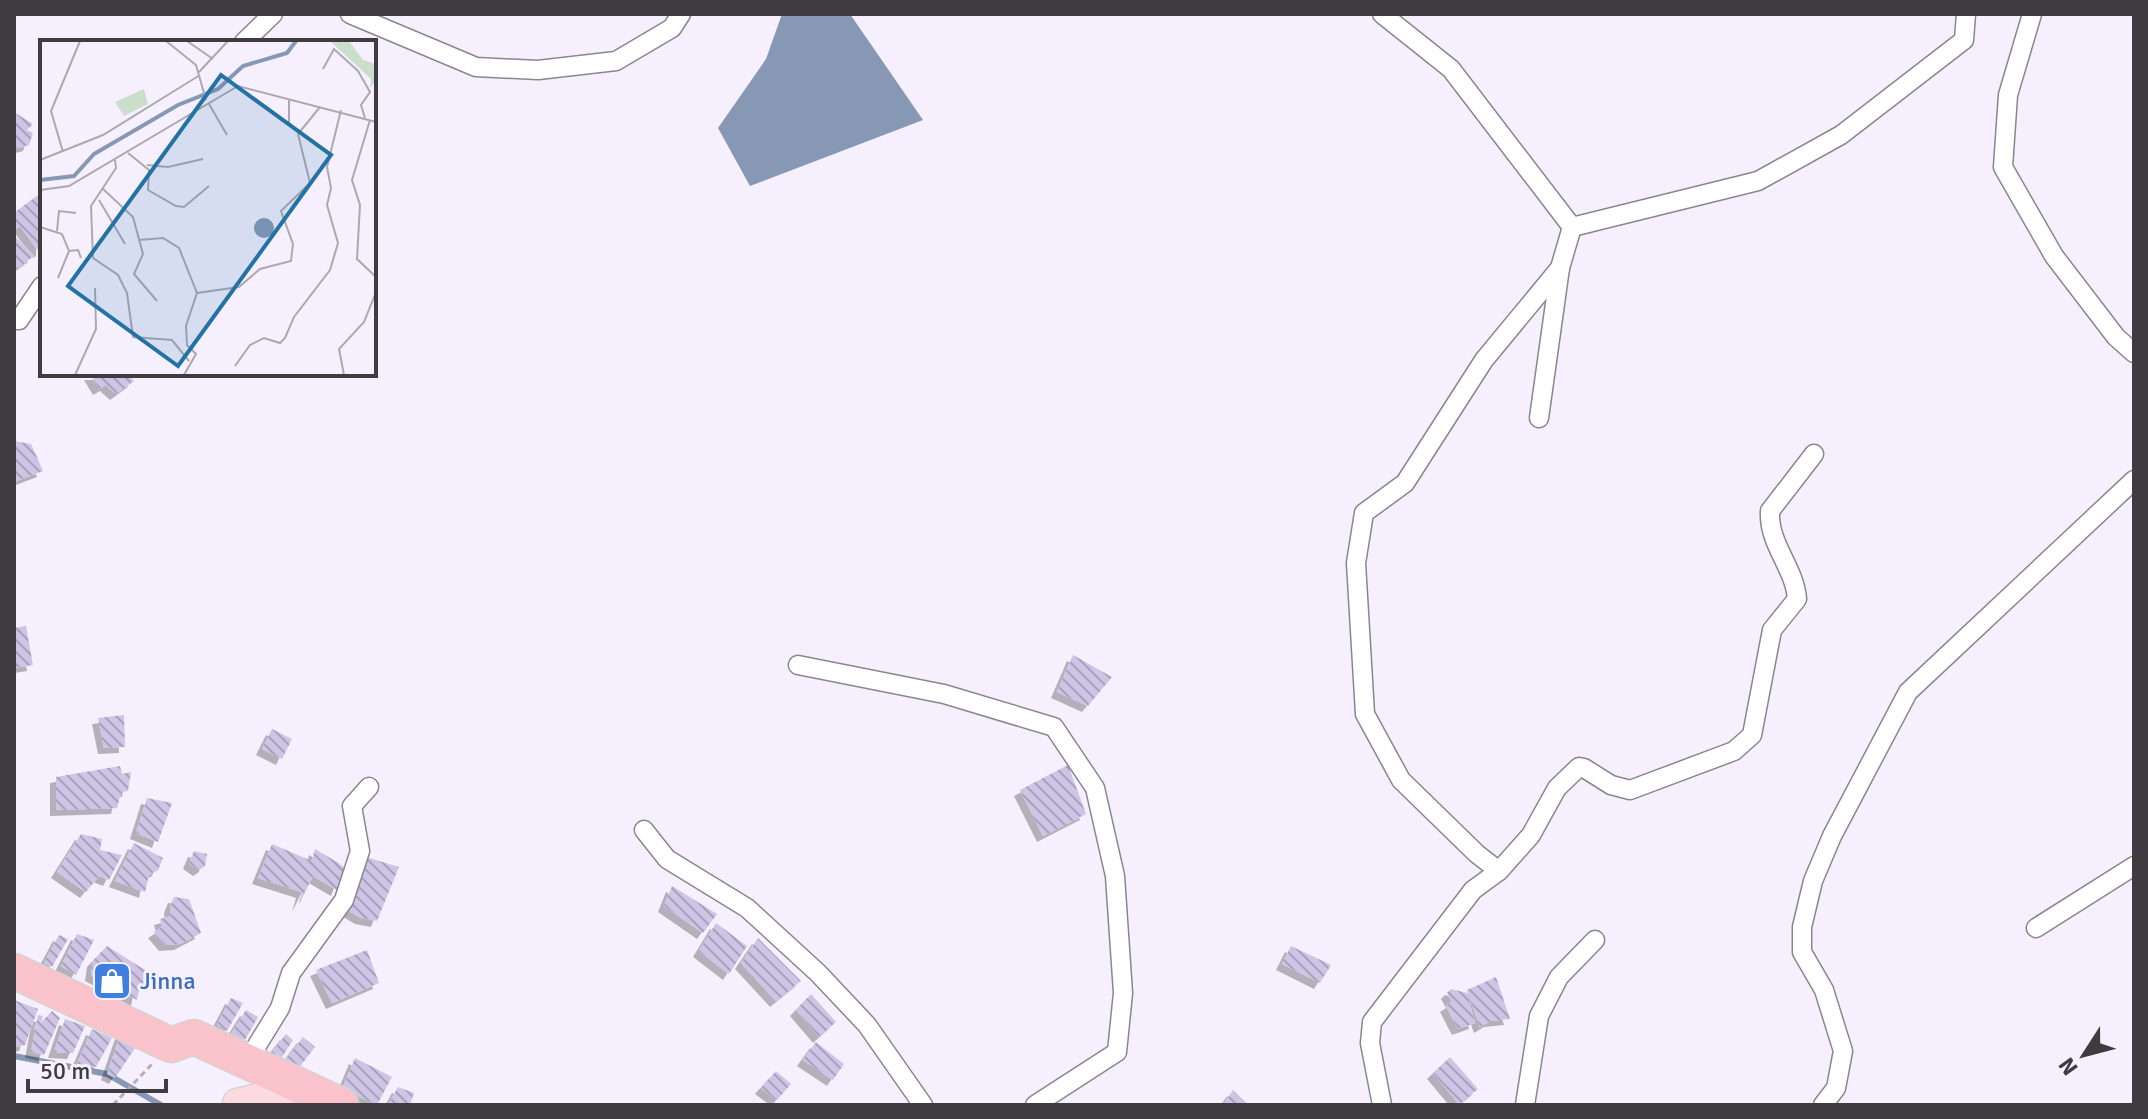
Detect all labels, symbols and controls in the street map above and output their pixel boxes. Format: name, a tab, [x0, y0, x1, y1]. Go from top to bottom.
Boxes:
inset map	[40, 40, 376, 376]
shop icon: Jinna	[91, 960, 133, 1002]
place label: Jinna	[140, 966, 196, 996]
north arrow	[2044, 1015, 2124, 1095]
scale bar	[28, 1043, 166, 1093]
text: N	[2053, 1052, 2084, 1081]
text: 50 m	[40, 1056, 90, 1086]

